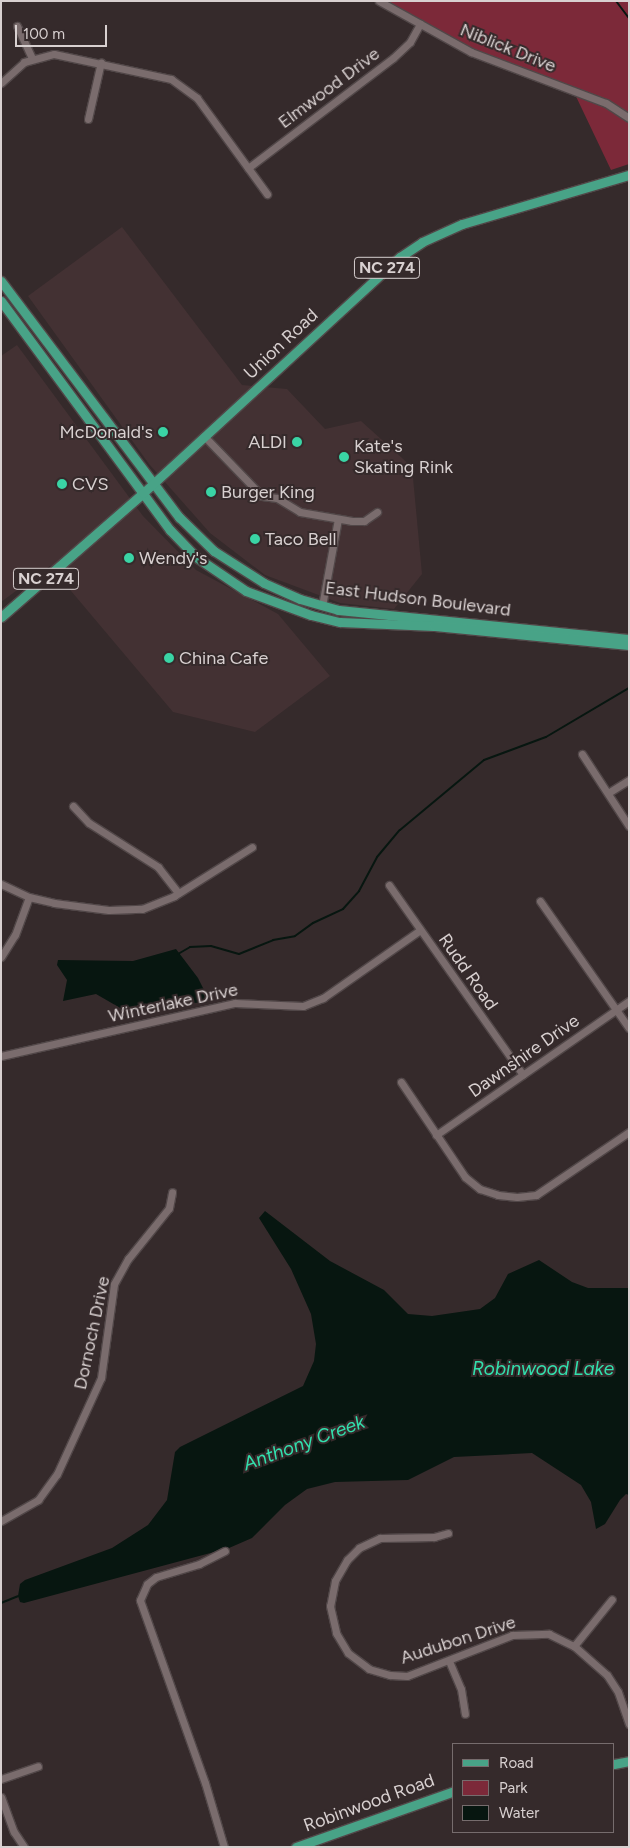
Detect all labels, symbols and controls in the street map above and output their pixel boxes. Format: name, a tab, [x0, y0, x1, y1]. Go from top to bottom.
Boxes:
scale bar	[18, 15, 110, 47]
street label: Niblick Drive	[457, 19, 559, 77]
text: 100 m	[23, 25, 65, 43]
street label: Elmwood Drive	[274, 43, 384, 133]
road number: NC 274	[353, 254, 421, 282]
street label: Union Road	[240, 304, 322, 384]
place label: McDonald's	[59, 421, 153, 443]
marker: McDonald's	[157, 426, 169, 438]
place label: ALDI	[248, 431, 287, 453]
marker: ALDI	[291, 436, 303, 448]
place label: Kate's Skating Rink	[354, 436, 453, 478]
marker: Kate's Skating Rink	[338, 451, 350, 463]
place label: CVS	[72, 473, 109, 495]
marker: CVS	[56, 478, 68, 490]
place label: Burger King	[221, 481, 315, 503]
marker: Burger King	[205, 486, 217, 498]
place label: Taco Bell	[265, 528, 336, 550]
marker: Taco Bell	[249, 533, 261, 545]
place label: Wendy's	[139, 547, 207, 569]
marker: Wendy's	[123, 552, 135, 564]
road number: NC 274	[12, 566, 80, 592]
street label: East Hudson Boulevard	[324, 577, 512, 621]
place label: China Cafe	[179, 647, 268, 669]
marker: China Cafe	[163, 652, 175, 664]
street label: Rudd Road	[434, 930, 502, 1014]
street label: Winterlake Drive	[106, 979, 240, 1027]
street label: Dawnshire Drive	[464, 1010, 584, 1102]
street label: Dornoch Drive	[69, 1274, 115, 1392]
water label: Robinwood Lake	[472, 1358, 614, 1380]
water label: Anthony Creek	[240, 1410, 368, 1476]
street label: Audubon Drive	[398, 1611, 518, 1669]
legend	[452, 1743, 615, 1833]
text: Road	[499, 1754, 534, 1772]
street label: Robinwood Road	[301, 1769, 437, 1837]
text: Park	[499, 1779, 528, 1797]
text: Water	[499, 1804, 539, 1822]

